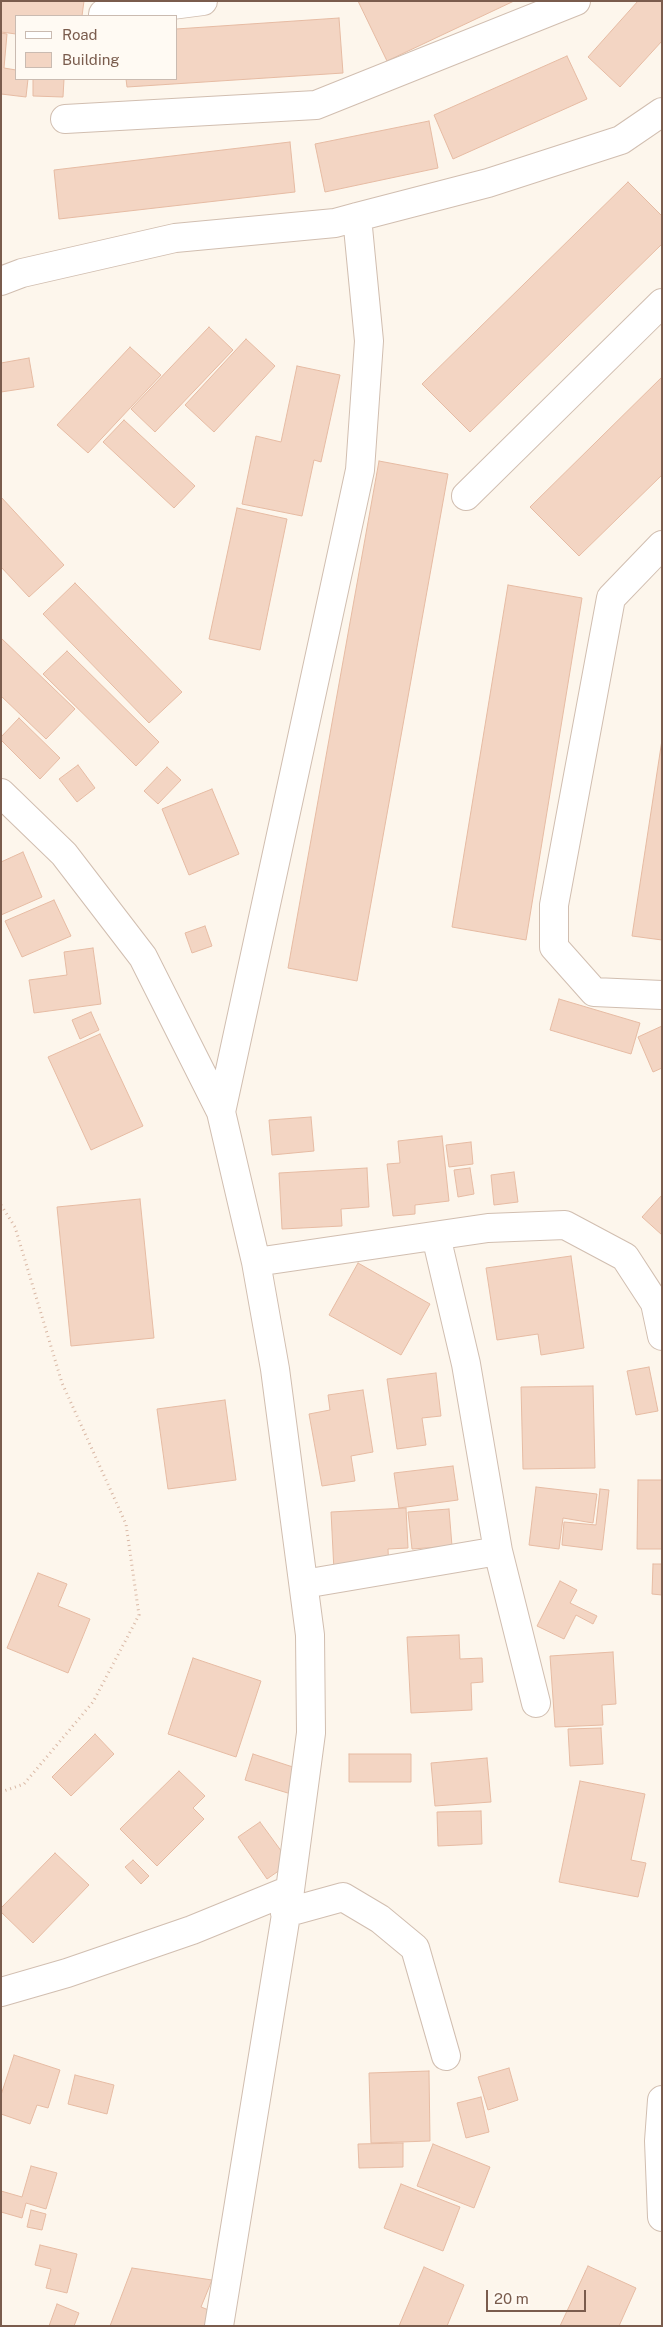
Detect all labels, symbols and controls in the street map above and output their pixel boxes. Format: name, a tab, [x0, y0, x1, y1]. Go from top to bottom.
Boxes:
legend	[15, 15, 178, 80]
text: Road	[62, 26, 98, 43]
text: Building	[62, 51, 120, 68]
scale bar	[488, 2280, 588, 2312]
text: 20 m	[494, 2290, 529, 2307]

